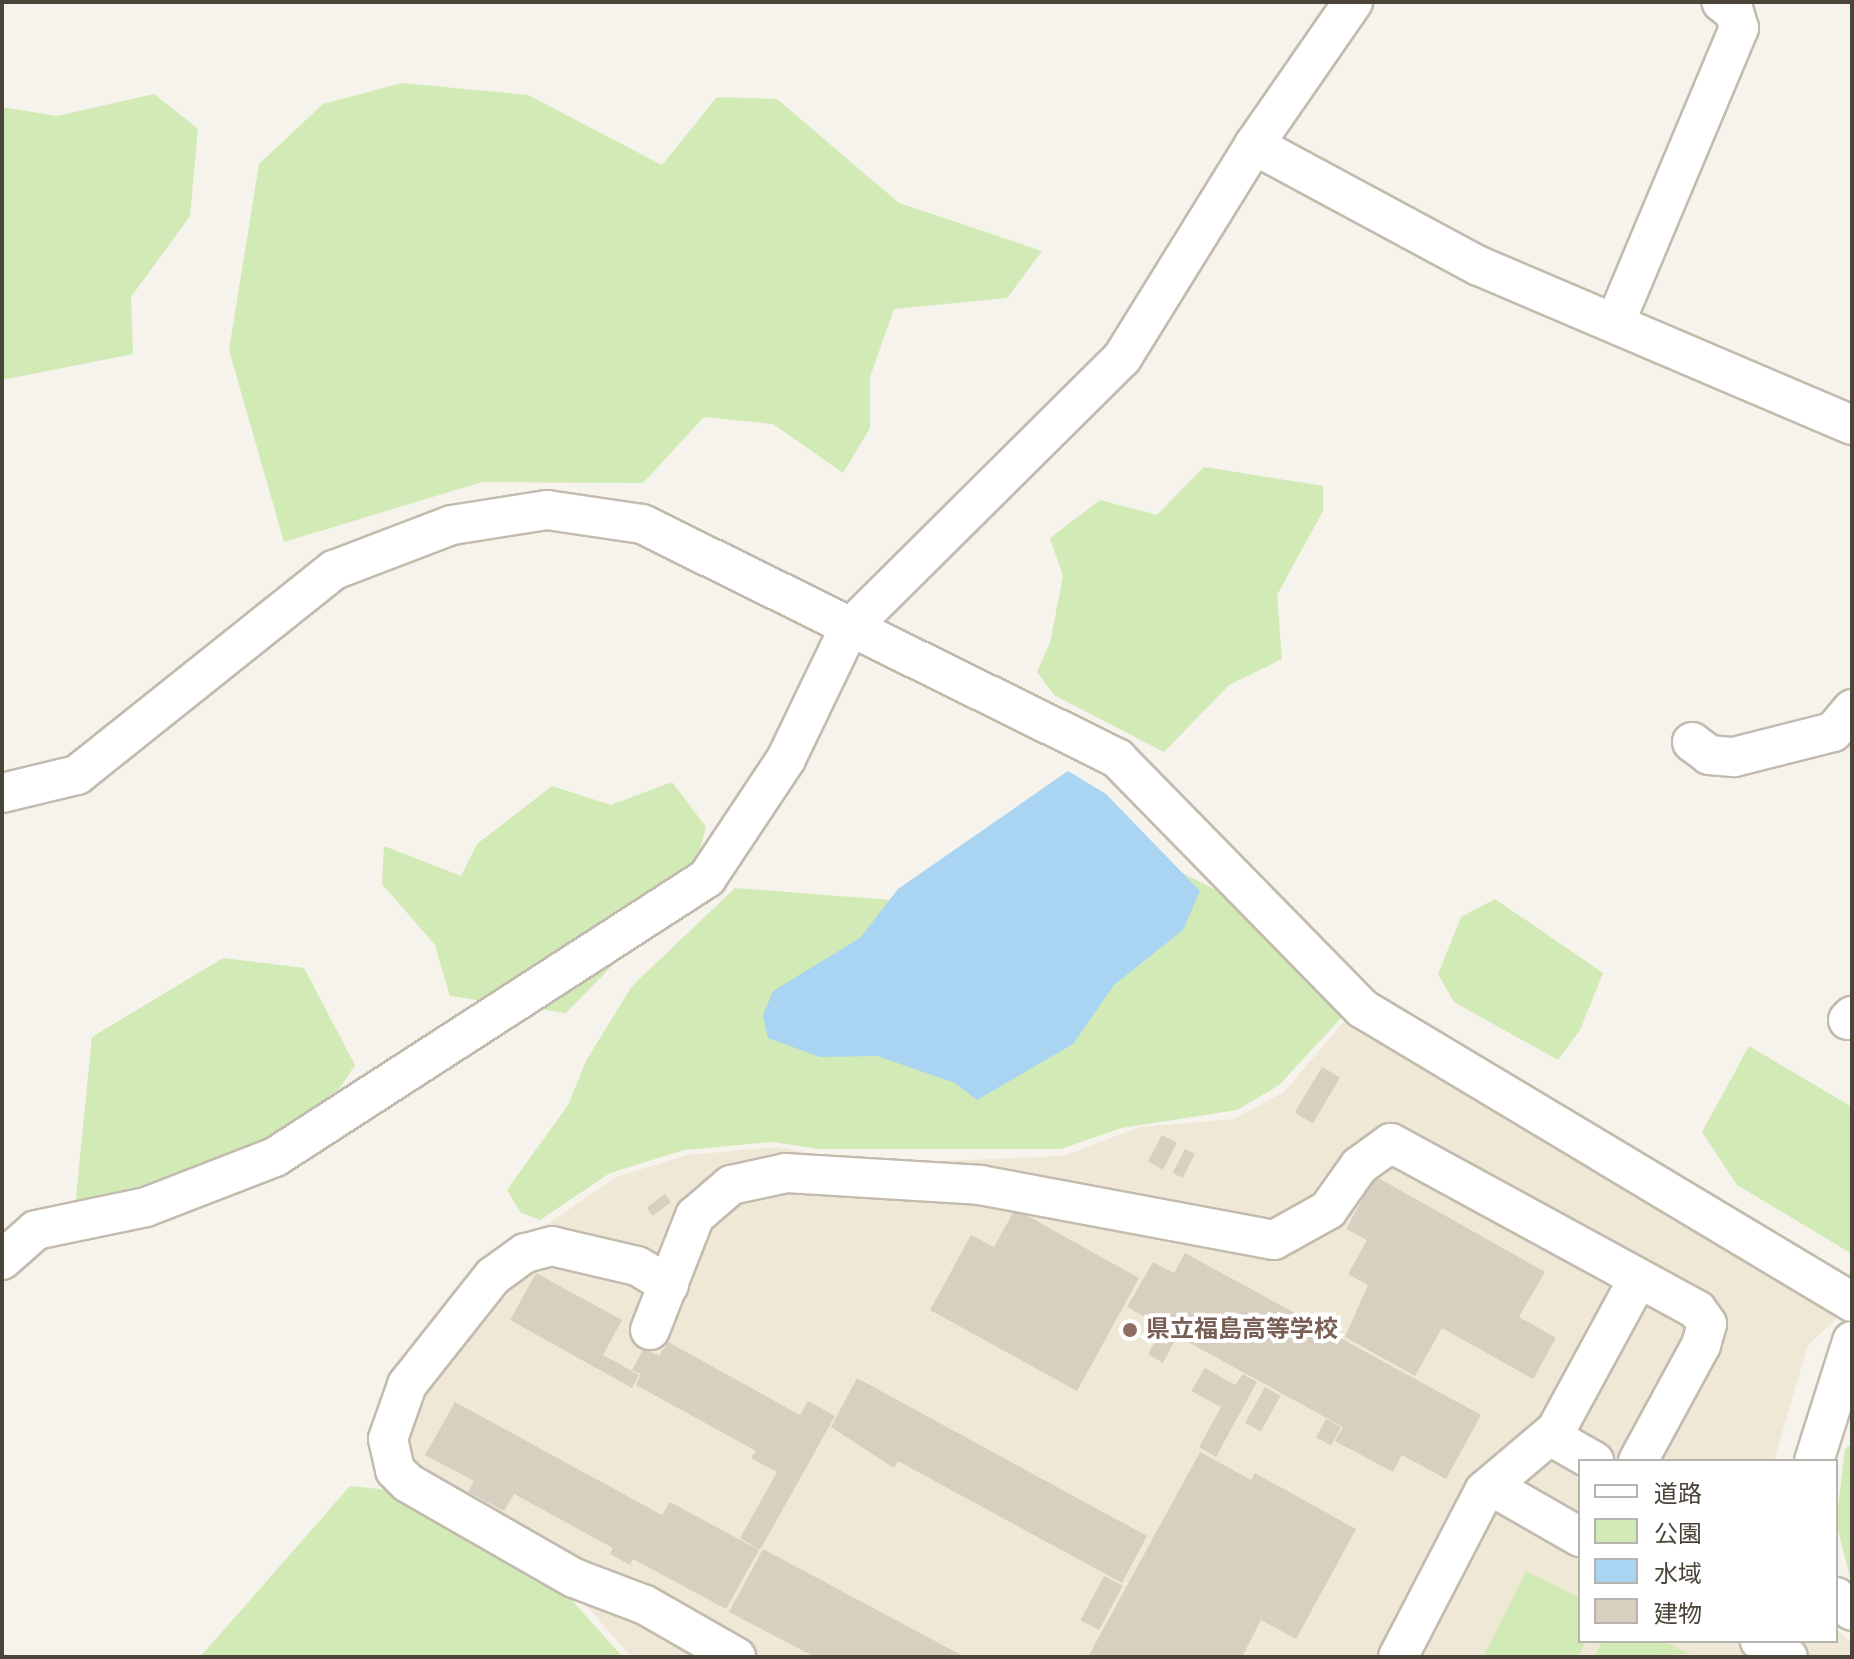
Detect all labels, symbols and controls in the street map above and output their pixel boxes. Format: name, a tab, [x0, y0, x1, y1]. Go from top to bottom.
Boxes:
place label: 県立福島高等学校	[1146, 1316, 1338, 1344]
marker: 県立福島高等学校	[1121, 1321, 1139, 1339]
legend	[1578, 1459, 1838, 1643]
text: 道路	[1654, 1480, 1702, 1508]
text: 公園	[1654, 1520, 1702, 1548]
text: 水域	[1654, 1560, 1702, 1588]
text: 建物	[1654, 1600, 1702, 1628]

